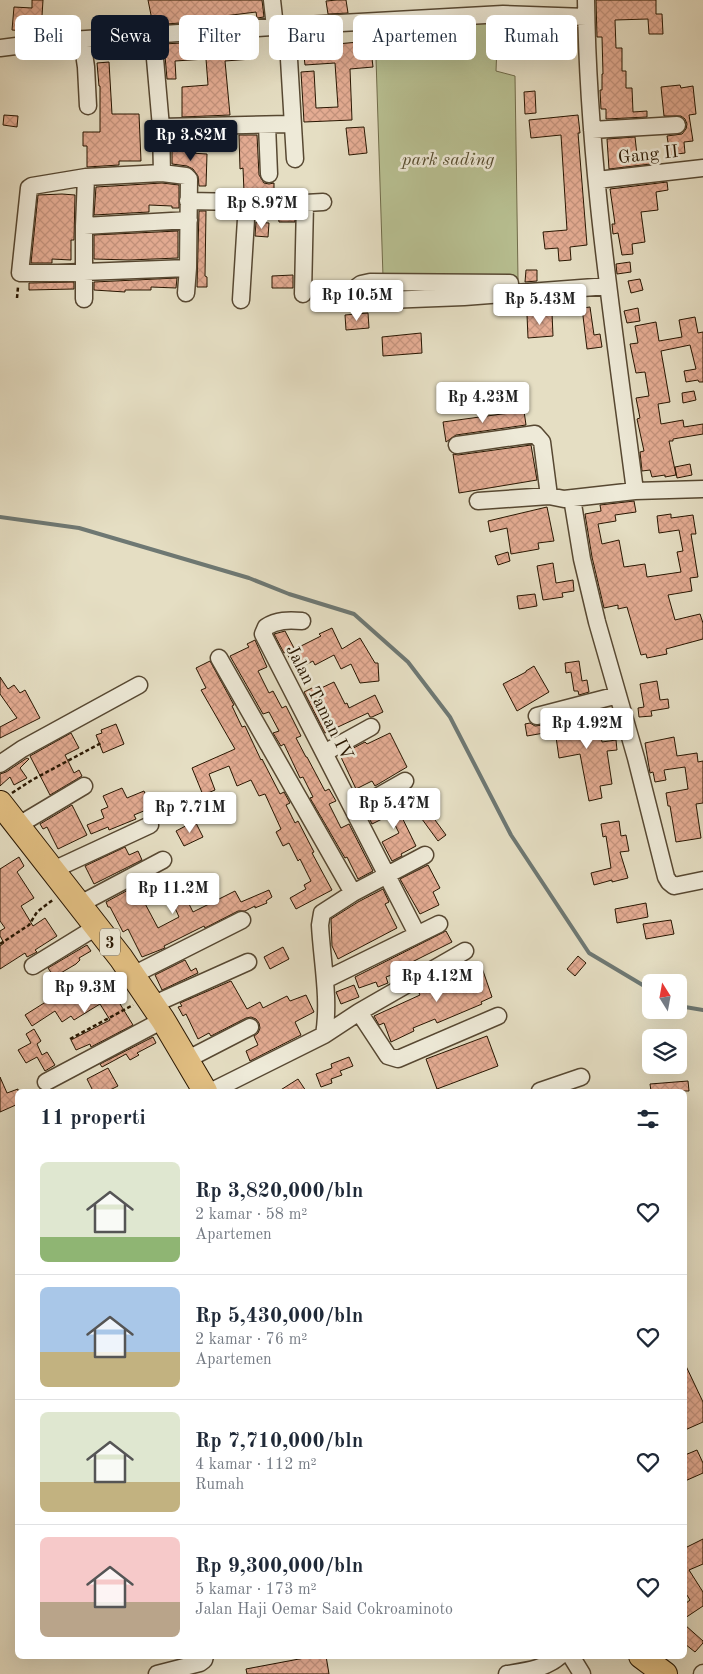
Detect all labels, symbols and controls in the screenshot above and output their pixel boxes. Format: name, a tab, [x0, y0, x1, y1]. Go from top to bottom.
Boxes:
chip: Beli	[15, 15, 81, 60]
chip: Sewa	[91, 15, 169, 60]
chip: Filter	[179, 15, 259, 60]
chip: Baru	[269, 15, 343, 60]
chip: Apartemen	[353, 15, 476, 60]
chip: Rumah	[486, 15, 577, 60]
pin: Rp 3.82M	[139, 120, 243, 162]
text: Rp 3.82M	[155, 128, 227, 144]
street label: Gang II	[617, 143, 679, 167]
park label: park sading	[400, 151, 495, 169]
pin: Rp 8.97M	[210, 188, 314, 230]
text: Rp 8.97M	[226, 196, 298, 212]
pin: Rp 10.5M	[305, 280, 409, 322]
pin: Rp 5.43M	[488, 284, 592, 326]
text: Rp 10.5M	[321, 288, 393, 304]
text: Rp 5.43M	[504, 292, 576, 308]
pin: Rp 4.23M	[431, 382, 535, 424]
text: Rp 4.23M	[447, 390, 519, 406]
street label: Jalan Taman IV	[282, 642, 356, 763]
pin: Rp 4.92M	[535, 708, 639, 750]
text: Rp 4.92M	[551, 716, 623, 732]
pin: Rp 5.47M	[342, 788, 446, 830]
pin: Rp 7.71M	[138, 792, 242, 834]
text: Rp 5.47M	[358, 796, 430, 812]
text: Rp 7.71M	[154, 800, 226, 816]
pin: Rp 11.2M	[121, 872, 225, 915]
text: Rp 11.2M	[137, 881, 209, 897]
road number: 3	[100, 929, 120, 956]
pin: Rp 4.12M	[385, 960, 489, 1003]
text: Rp 4.12M	[401, 969, 473, 985]
pin: Rp 9.3M	[39, 972, 131, 1014]
north arrow	[642, 974, 688, 1019]
map controls	[642, 974, 687, 1074]
text: Rp 9.3M	[54, 980, 116, 996]
button: layers	[642, 1029, 687, 1074]
icon: filters	[634, 1105, 662, 1133]
text: 11 properti	[40, 1108, 146, 1129]
text: Rp 3,820,000/bln	[195, 1181, 363, 1202]
icon: home	[80, 1182, 140, 1242]
icon: heart	[634, 1198, 662, 1226]
text: 2 kamar · 58 m²	[195, 1207, 307, 1223]
text: Apartemen	[195, 1227, 272, 1243]
text: Rp 5,430,000/bln	[195, 1306, 363, 1327]
icon: home	[80, 1307, 140, 1367]
icon: heart	[634, 1323, 662, 1351]
text: 2 kamar · 76 m²	[195, 1332, 307, 1348]
text: Apartemen	[195, 1352, 272, 1368]
text: Rp 7,710,000/bln	[195, 1431, 363, 1452]
icon: home	[80, 1432, 140, 1492]
icon: heart	[634, 1448, 662, 1476]
text: 4 kamar · 112 m²	[195, 1457, 317, 1473]
text: Rumah	[195, 1477, 244, 1493]
text: Rp 9,300,000/bln	[195, 1556, 363, 1577]
icon: home	[80, 1557, 140, 1617]
icon: heart	[634, 1573, 662, 1601]
text: 5 kamar · 173 m²	[195, 1582, 317, 1598]
text: Jalan Haji Oemar Said Cokroaminoto	[195, 1602, 453, 1618]

